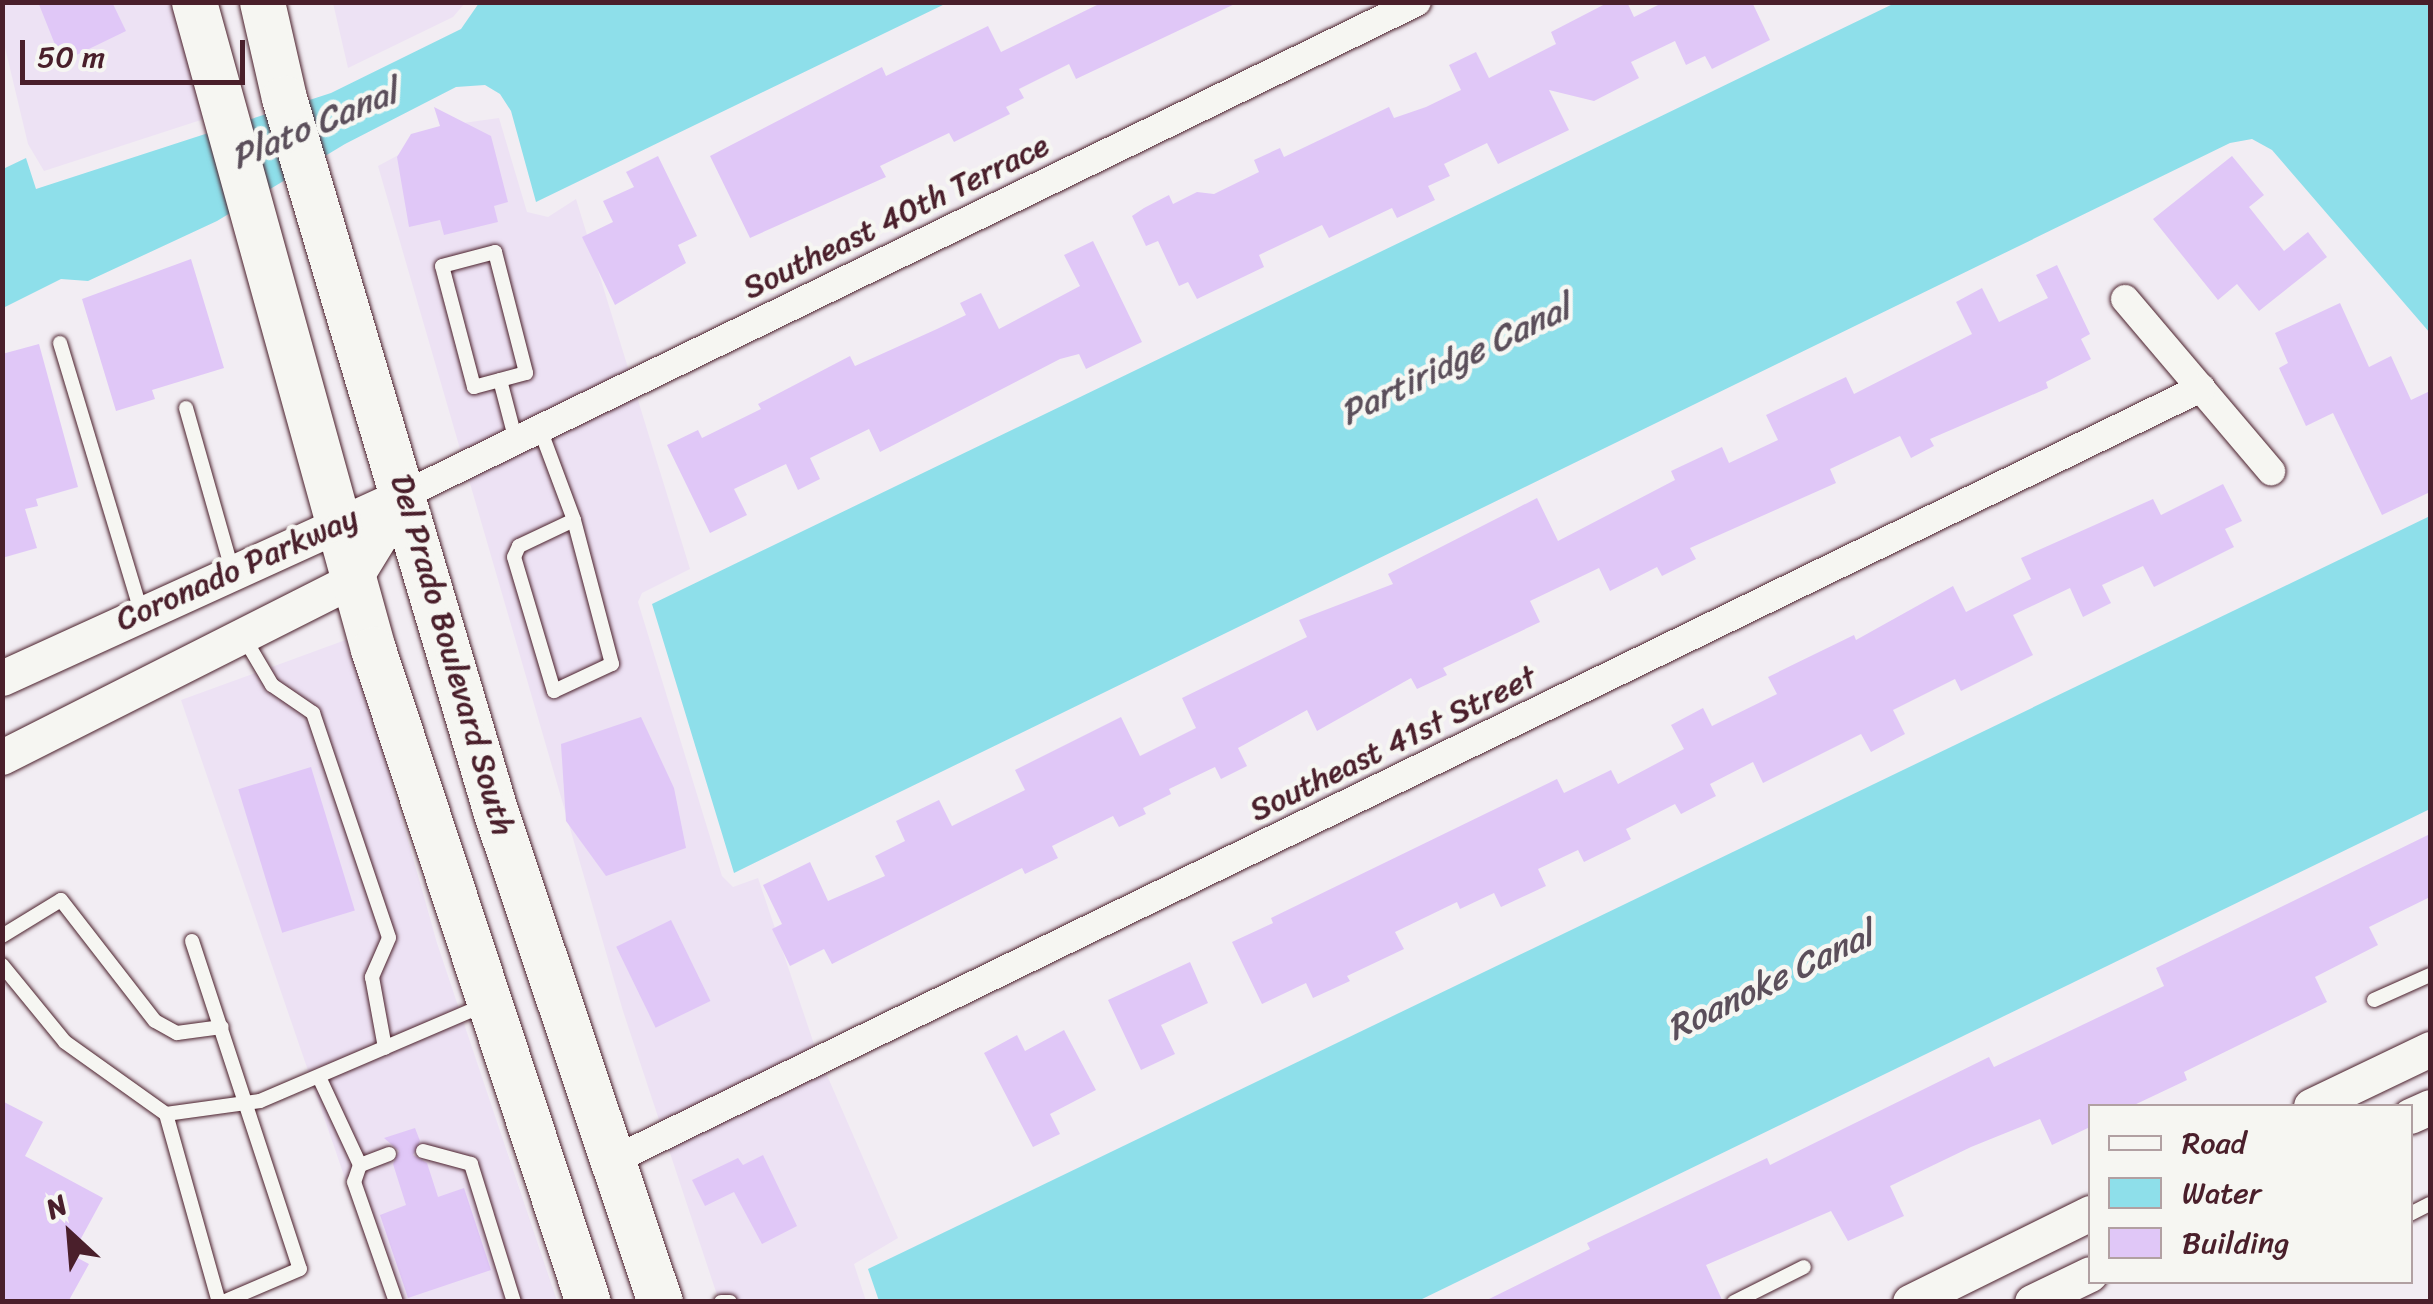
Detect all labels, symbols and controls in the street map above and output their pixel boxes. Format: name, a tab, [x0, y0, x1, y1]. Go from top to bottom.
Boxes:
scale bar	[25, 20, 250, 82]
text: 50 m	[37, 30, 105, 84]
water label: Plato Canal	[224, 70, 404, 178]
street label: Southeast 40th Terrace	[737, 126, 1055, 308]
water label: Partiridge Canal	[1333, 286, 1577, 434]
street label: Del Prado Boulevard South	[382, 470, 522, 840]
street label: Coronado Parkway	[110, 498, 364, 640]
street label: Southeast 41st Street	[1243, 658, 1543, 830]
water label: Roanoke Canal	[1660, 913, 1880, 1049]
legend	[2088, 1104, 2413, 1284]
text: Road	[2182, 1116, 2246, 1170]
text: Water	[2182, 1166, 2261, 1220]
text: N	[37, 1180, 76, 1233]
north arrow	[20, 1184, 120, 1284]
text: Building	[2182, 1216, 2289, 1270]

